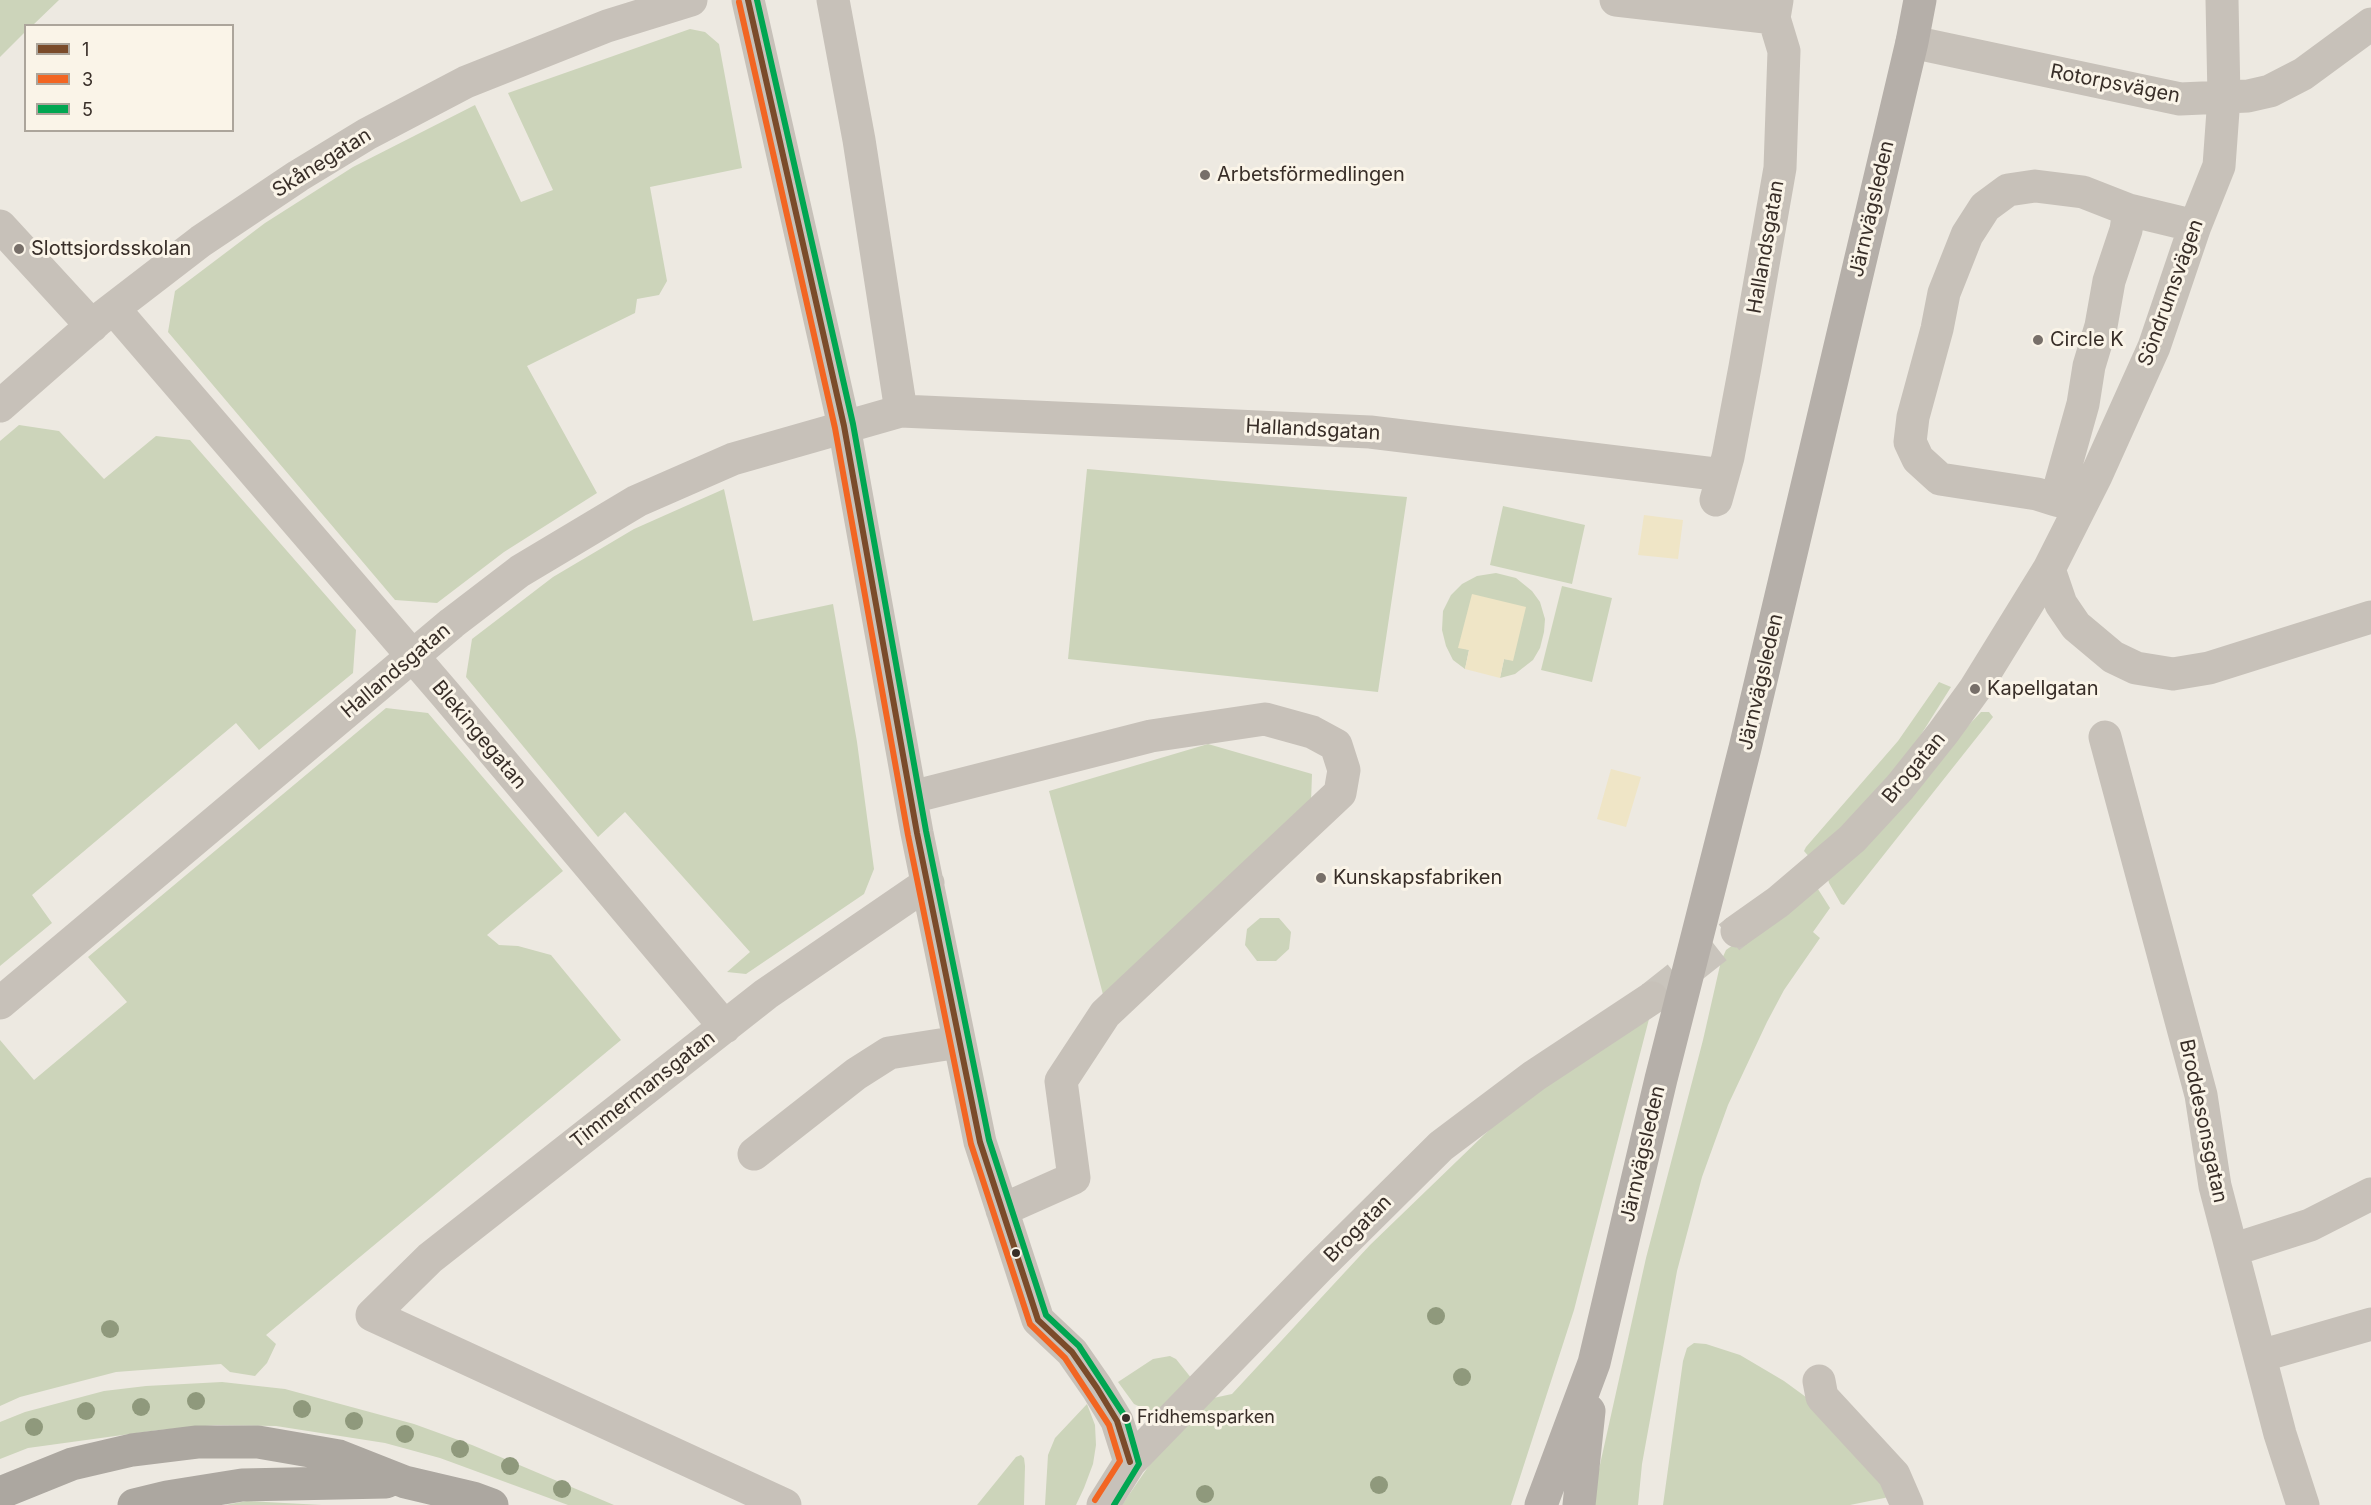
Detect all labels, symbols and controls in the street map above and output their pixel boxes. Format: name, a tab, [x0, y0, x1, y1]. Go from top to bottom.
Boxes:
legend	[24, 24, 234, 132]
text: 1	[82, 39, 89, 60]
street label: Rotorpsvägen	[2048, 60, 2182, 108]
text: 3	[82, 69, 93, 90]
text: 5	[82, 99, 93, 120]
street label: Skånegatan	[268, 123, 376, 203]
street label: Järnvägsleden	[1845, 138, 1899, 280]
place label: Arbetsförmedlingen	[1217, 163, 1405, 187]
marker: Arbetsförmedlingen	[1198, 168, 1212, 182]
street label: Hallandsgatan	[1742, 179, 1790, 315]
street label: Söndrumsvägen	[2133, 216, 2209, 370]
place label: Slottsjordsskolan	[31, 237, 191, 261]
marker: Slottsjordsskolan	[12, 242, 26, 256]
place label: Circle K	[2050, 328, 2124, 352]
marker: Circle K	[2031, 333, 2045, 347]
street label: Hallandsgatan	[1245, 414, 1381, 446]
street label: Järnvägsleden	[1734, 611, 1788, 753]
street label: Hallandsgatan	[337, 618, 455, 724]
street label: Blekingegatan	[427, 676, 531, 794]
place label: Kapellgatan	[1987, 677, 2098, 701]
marker: Kapellgatan	[1968, 682, 1982, 696]
street label: Brogatan	[1877, 728, 1951, 808]
place label: Kunskapsfabriken	[1333, 866, 1502, 890]
marker: Kunskapsfabriken	[1314, 871, 1328, 885]
street label: Timmermansgatan	[566, 1026, 720, 1154]
street label: Broddesonsgatan	[2174, 1037, 2232, 1205]
street label: Järnvägsleden	[1616, 1083, 1670, 1225]
street label: Brogatan	[1319, 1190, 1397, 1268]
unlabelled marker	[1010, 1247, 1022, 1259]
place label: Fridhemsparken	[1137, 1407, 1275, 1429]
marker: Fridhemsparken	[1120, 1412, 1132, 1424]

